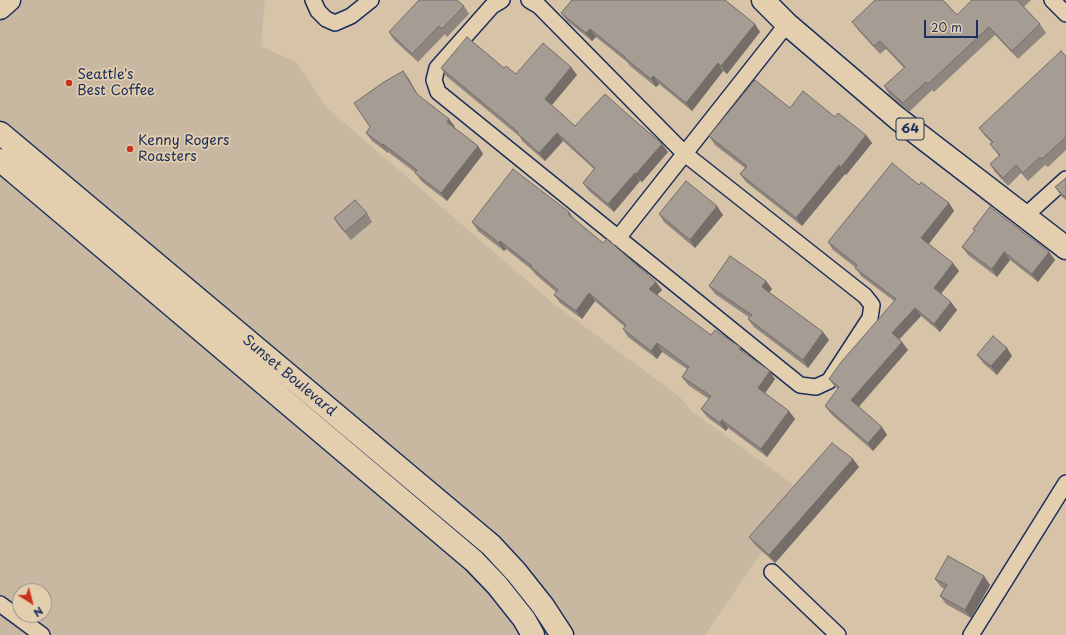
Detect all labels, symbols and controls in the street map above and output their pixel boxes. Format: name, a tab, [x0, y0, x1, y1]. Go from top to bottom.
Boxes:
scale bar	[926, 12, 980, 38]
text: 20 m	[931, 18, 962, 36]
place label: Seattle's Best Coffee	[77, 67, 155, 100]
marker: Seattle's Best Coffee	[64, 78, 74, 88]
road number: 64	[896, 118, 924, 140]
place label: Kenny Rogers Roasters	[138, 133, 229, 166]
marker: Kenny Rogers Roasters	[125, 144, 135, 154]
street label: Sunset Boulevard	[239, 332, 339, 420]
north arrow	[12, 583, 52, 623]
text: N	[30, 603, 47, 622]

